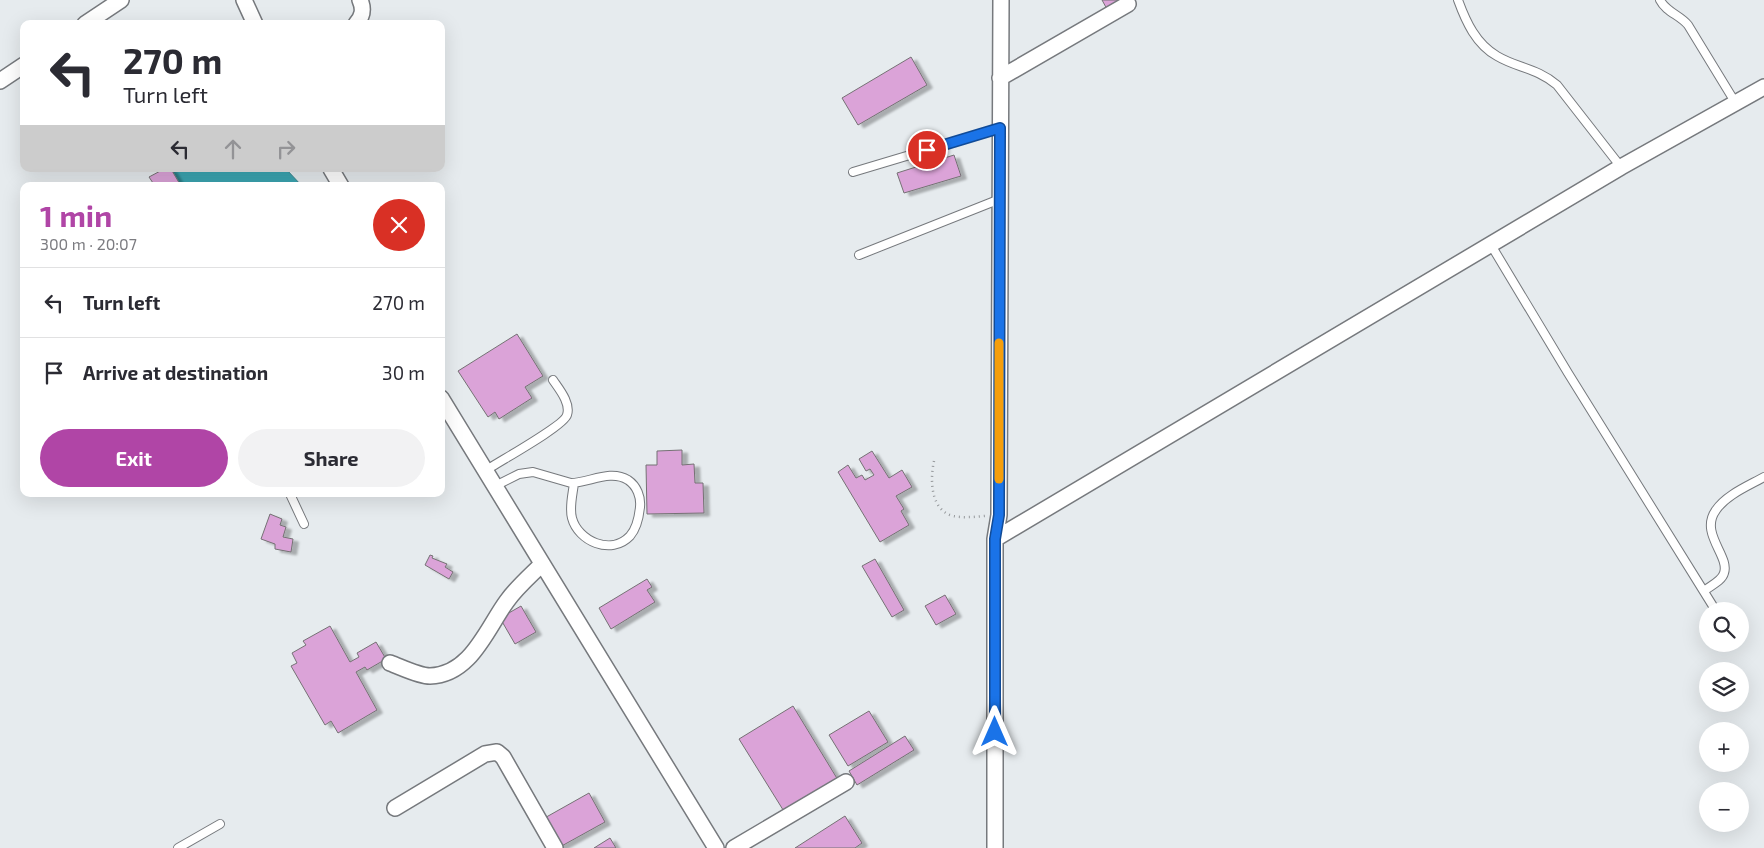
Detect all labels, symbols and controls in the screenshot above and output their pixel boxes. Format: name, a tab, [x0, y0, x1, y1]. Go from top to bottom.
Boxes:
text: 270 m	[123, 39, 222, 81]
icon: left	[40, 40, 105, 105]
text: Turn left	[123, 81, 208, 107]
pin	[906, 129, 948, 171]
icon: left	[166, 135, 194, 163]
icon: ahead	[219, 135, 247, 163]
icon: right	[272, 135, 300, 163]
icon: arrive	[913, 136, 941, 164]
text: 1 min	[40, 197, 112, 233]
button: close	[373, 199, 425, 251]
text: 300 m · 20:07	[40, 234, 137, 253]
icon: left	[40, 289, 68, 317]
text: Turn left	[83, 291, 160, 314]
text: 270 m	[372, 291, 425, 314]
icon: arrive	[40, 359, 68, 387]
text: Arrive at destination	[83, 361, 268, 384]
text: 30 m	[382, 361, 425, 384]
button: Exit	[40, 429, 228, 487]
button: Share	[238, 429, 425, 487]
map controls	[1699, 602, 1749, 832]
button: search	[1699, 602, 1749, 652]
button: layers	[1699, 662, 1749, 712]
position arrow	[968, 705, 1020, 757]
button: +	[1699, 722, 1749, 772]
button: −	[1699, 782, 1749, 832]

